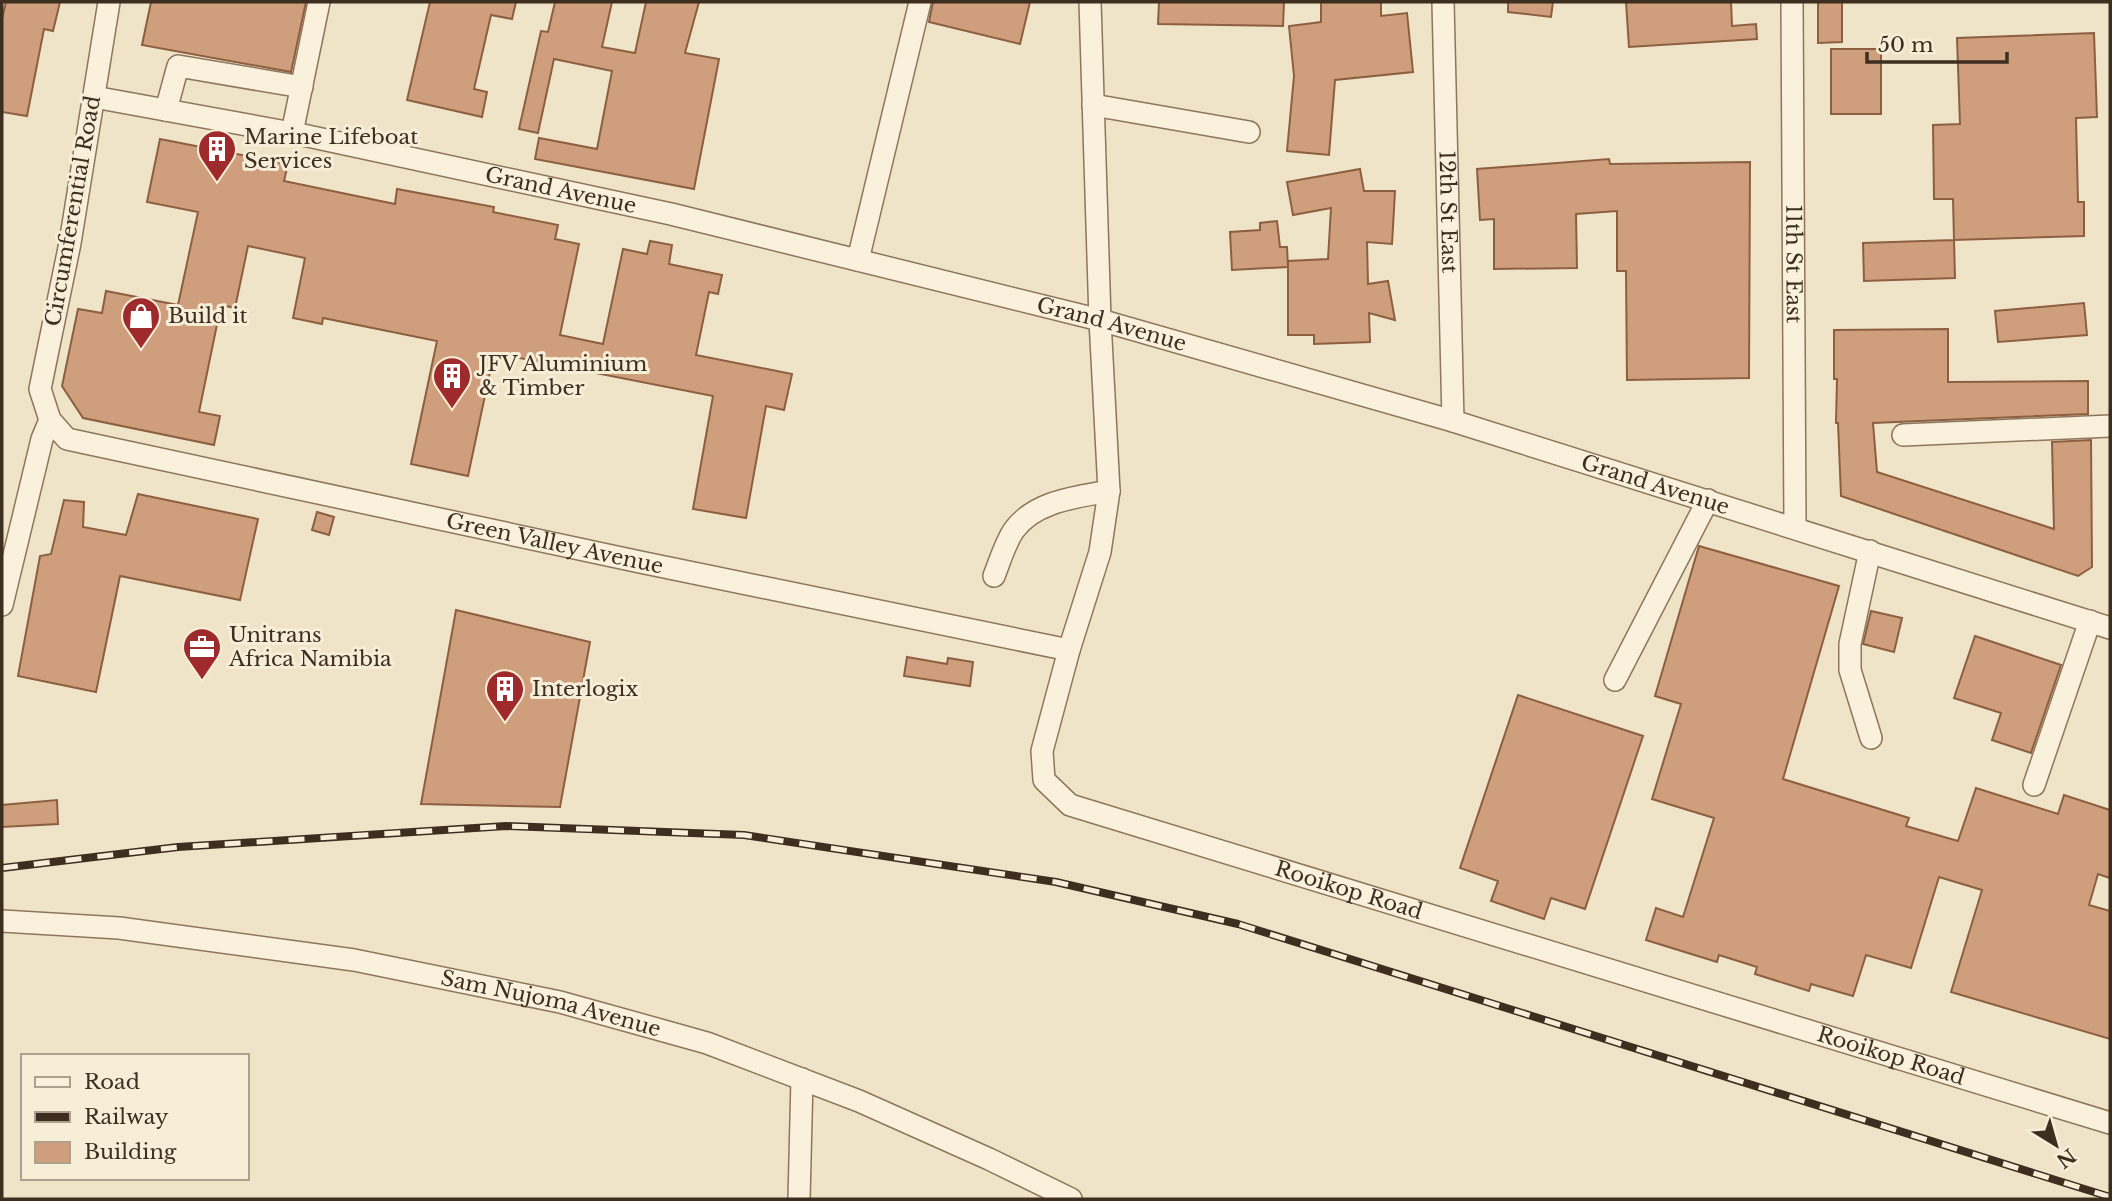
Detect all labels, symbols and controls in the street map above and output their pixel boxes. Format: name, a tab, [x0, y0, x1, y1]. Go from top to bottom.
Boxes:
scale bar	[1867, 21, 2007, 65]
text: 50 m	[1878, 32, 1934, 58]
street label: Circumferential Road	[40, 94, 106, 328]
place label: Marine Lifeboat Services	[244, 124, 418, 174]
building icon: Marine Lifeboat Services	[196, 128, 238, 183]
street label: 12th St East	[1434, 150, 1462, 274]
street label: Grand Avenue	[483, 161, 639, 219]
street label: 11th St East	[1780, 204, 1807, 324]
street label: Grand Avenue	[1034, 292, 1189, 357]
shop icon: Build it	[120, 295, 162, 350]
place label: Build it	[168, 303, 247, 329]
place label: JFV Aluminium & Timber	[476, 351, 648, 401]
building icon: JFV Aluminium & Timber	[431, 355, 473, 410]
street label: Grand Avenue	[1578, 449, 1733, 520]
street label: Green Valley Avenue	[444, 508, 666, 579]
place label: Unitrans Africa Namibia	[228, 622, 392, 672]
office icon: Unitrans Africa Namibia	[181, 626, 223, 681]
building icon: Interlogix	[484, 668, 526, 723]
place label: Interlogix	[532, 676, 638, 702]
street label: Rooikop Road	[1272, 855, 1426, 925]
street label: Sam Nujoma Avenue	[438, 965, 664, 1043]
street label: Rooikop Road	[1814, 1021, 1968, 1091]
legend	[21, 1054, 248, 1180]
text: Road	[84, 1069, 140, 1095]
text: Railway	[84, 1104, 169, 1130]
north arrow	[2021, 1110, 2091, 1180]
text: Building	[84, 1139, 177, 1165]
text: N	[2052, 1144, 2080, 1173]

